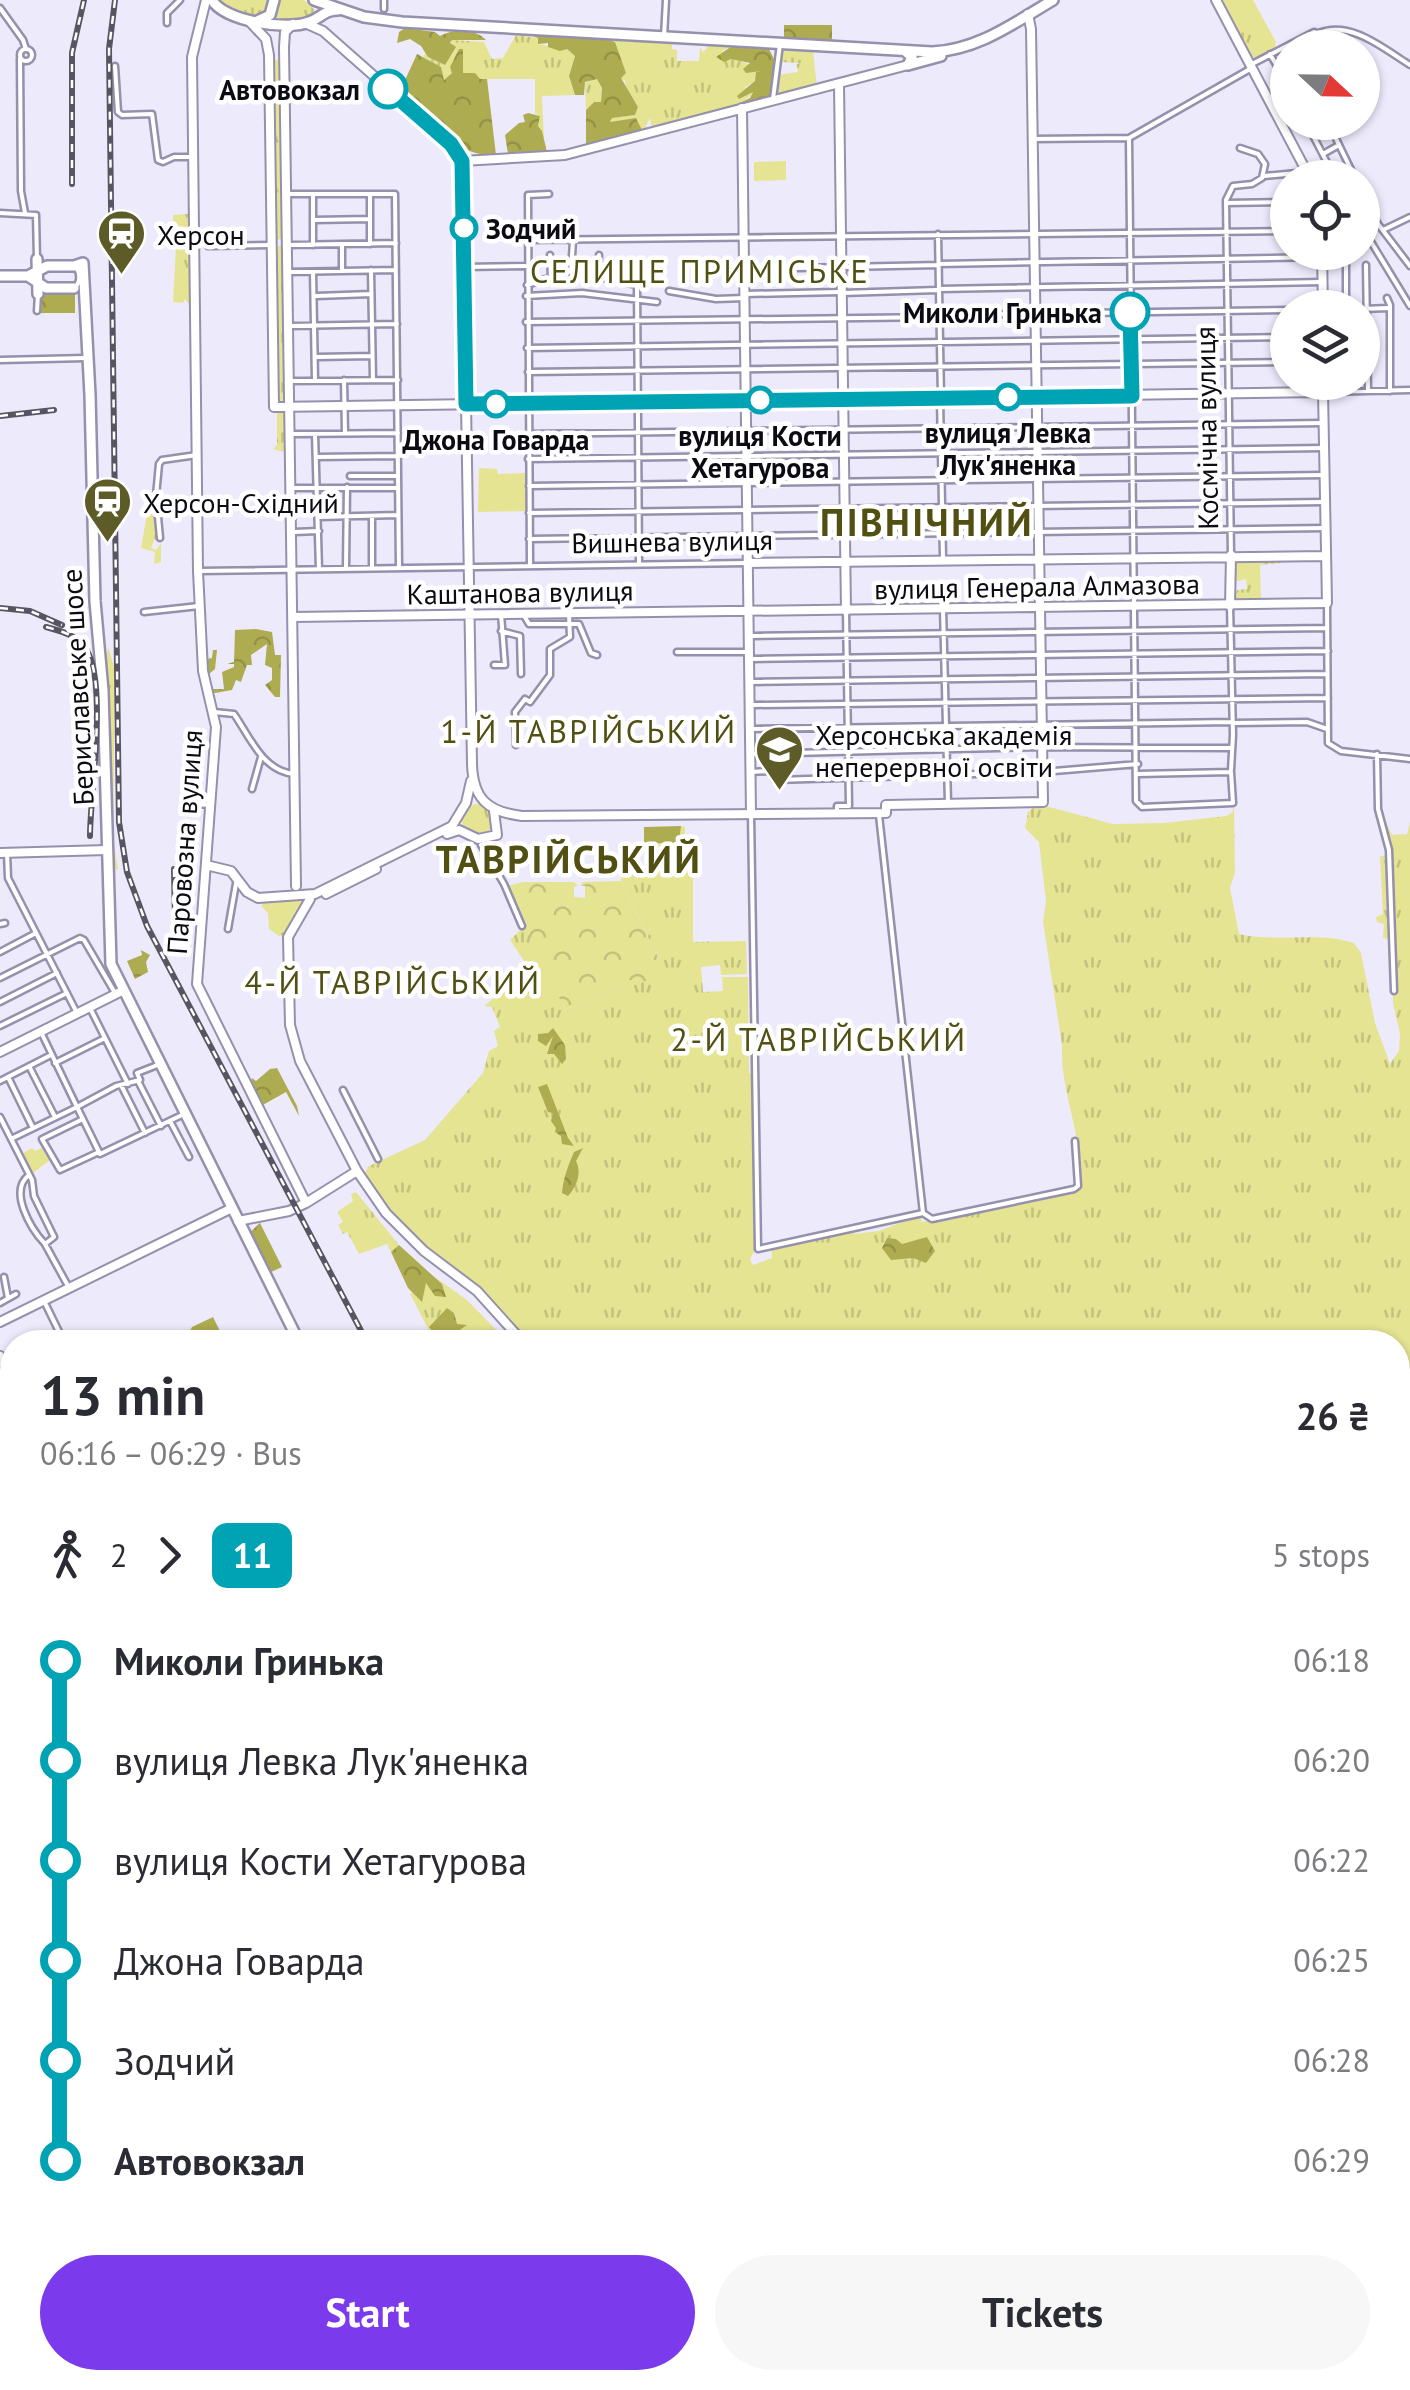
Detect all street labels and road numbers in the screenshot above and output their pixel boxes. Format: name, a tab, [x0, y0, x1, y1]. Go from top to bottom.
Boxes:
street label: Космічна вулиця	[1186, 326, 1226, 530]
street label: Вишнева вулиця	[571, 521, 773, 561]
street label: вулиця Генерала Алмазова	[874, 565, 1200, 607]
street label: Бериславське шосе	[52, 568, 102, 806]
street label: Каштанова вулиця	[406, 572, 634, 612]
street label: Паровозна вулиця	[158, 729, 210, 955]

